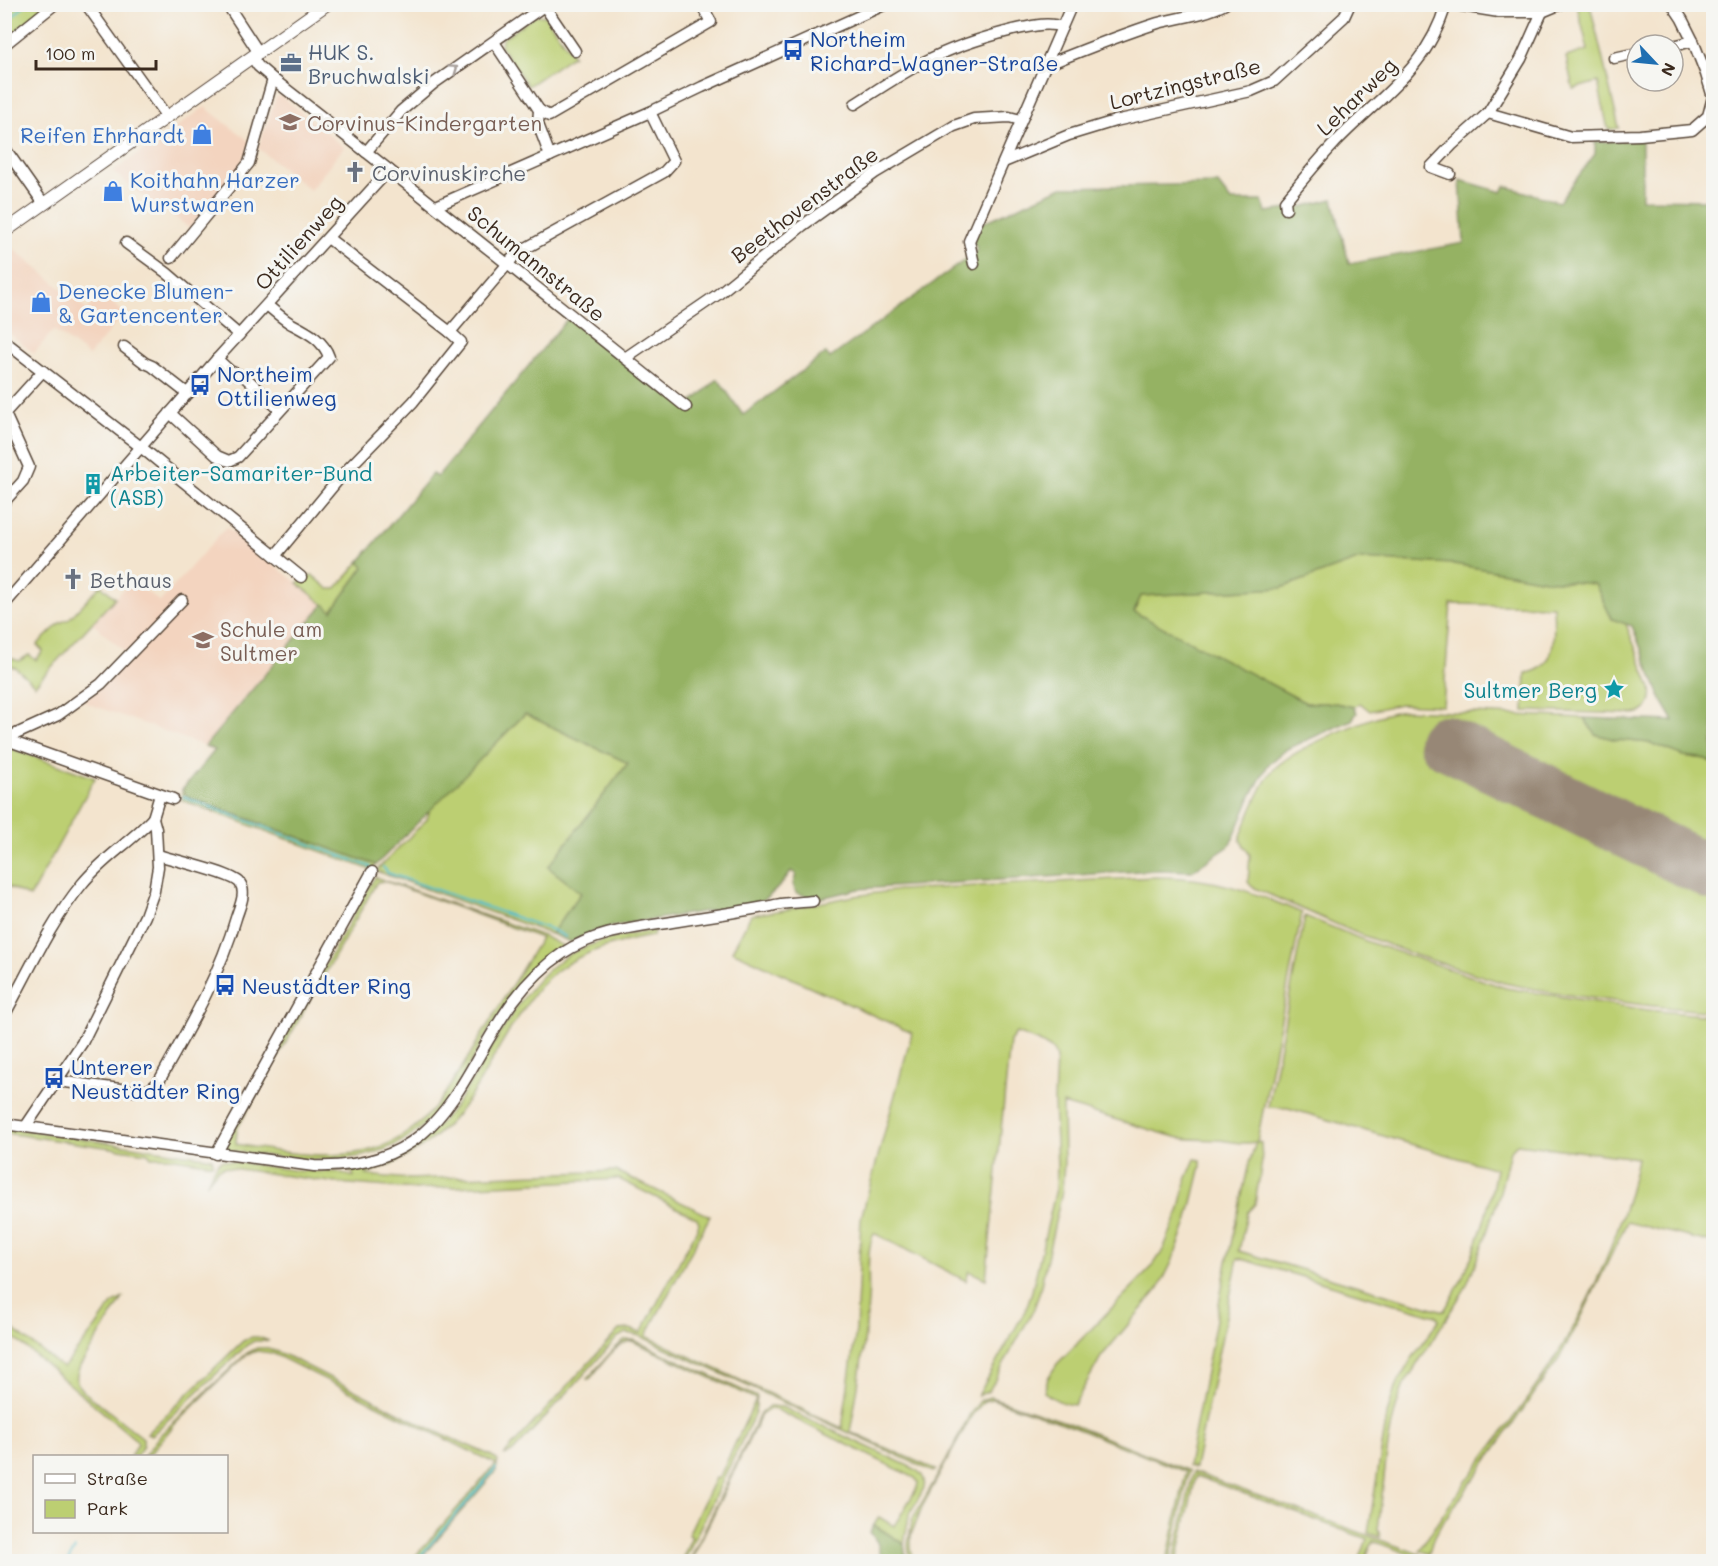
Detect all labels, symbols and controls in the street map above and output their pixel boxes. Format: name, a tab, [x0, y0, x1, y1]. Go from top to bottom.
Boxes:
place label: Northeim Richard-Wagner-Straße	[810, 25, 1059, 76]
scale bar	[36, 33, 156, 71]
north arrow	[1625, 33, 1685, 93]
place label: HUK S. Bruchwalski	[308, 38, 430, 89]
bus stop icon: Northeim Richard-Wagner-Straße	[781, 38, 805, 62]
text: 100 m	[45, 41, 95, 65]
office icon: HUK S. Bruchwalski	[279, 51, 303, 75]
street label: Lortzingstraße	[1107, 51, 1263, 115]
street label: Leharweg	[1310, 51, 1402, 141]
text: N	[1657, 60, 1681, 80]
one-way arrow	[448, 65, 459, 76]
place label: Corvinus-Kindergarten	[307, 109, 542, 136]
school or university icon: Corvinus-Kindergarten	[278, 110, 302, 134]
place label: Reifen Ehrhardt	[20, 121, 185, 148]
shop icon: Reifen Ehrhardt	[190, 122, 214, 146]
street label: Beethovenstraße	[725, 140, 883, 268]
place label: Corvinuskirche	[372, 159, 526, 186]
church icon: Corvinuskirche	[343, 160, 367, 184]
place label: Koithahn Harzer Wurstwaren	[130, 166, 300, 217]
shop icon: Koithahn Harzer Wurstwaren	[101, 179, 125, 203]
street label: Ottilienweg	[248, 189, 348, 295]
street label: Schumannstraße	[462, 199, 612, 327]
place label: Denecke Blumen- & Gartencenter	[58, 277, 233, 328]
shop icon: Denecke Blumen- & Gartencenter	[29, 290, 53, 314]
place label: Northeim Ottilienweg	[217, 360, 336, 411]
bus stop icon: Northeim Ottilienweg	[188, 373, 212, 397]
place label: Arbeiter-Samariter-Bund (ASB)	[110, 459, 372, 510]
building icon: Arbeiter-Samariter-Bund (ASB)	[81, 472, 105, 496]
place label: Bethaus	[90, 566, 172, 593]
church icon: Bethaus	[61, 567, 85, 591]
place label: Schule am Sultmer	[220, 615, 322, 666]
school or university icon: Schule am Sultmer	[191, 628, 215, 652]
place label: Sultmer Berg	[1463, 676, 1597, 703]
place icon: Sultmer Berg	[1602, 677, 1626, 701]
place label: Neustädter Ring	[242, 972, 411, 999]
bus stop icon: Neustädter Ring	[213, 973, 237, 997]
place label: Unterer Neustädter Ring	[71, 1053, 240, 1104]
bus stop icon: Unterer Neustädter Ring	[42, 1066, 66, 1090]
legend	[33, 1455, 228, 1533]
text: Straße	[87, 1466, 148, 1490]
text: Park	[87, 1496, 128, 1520]

